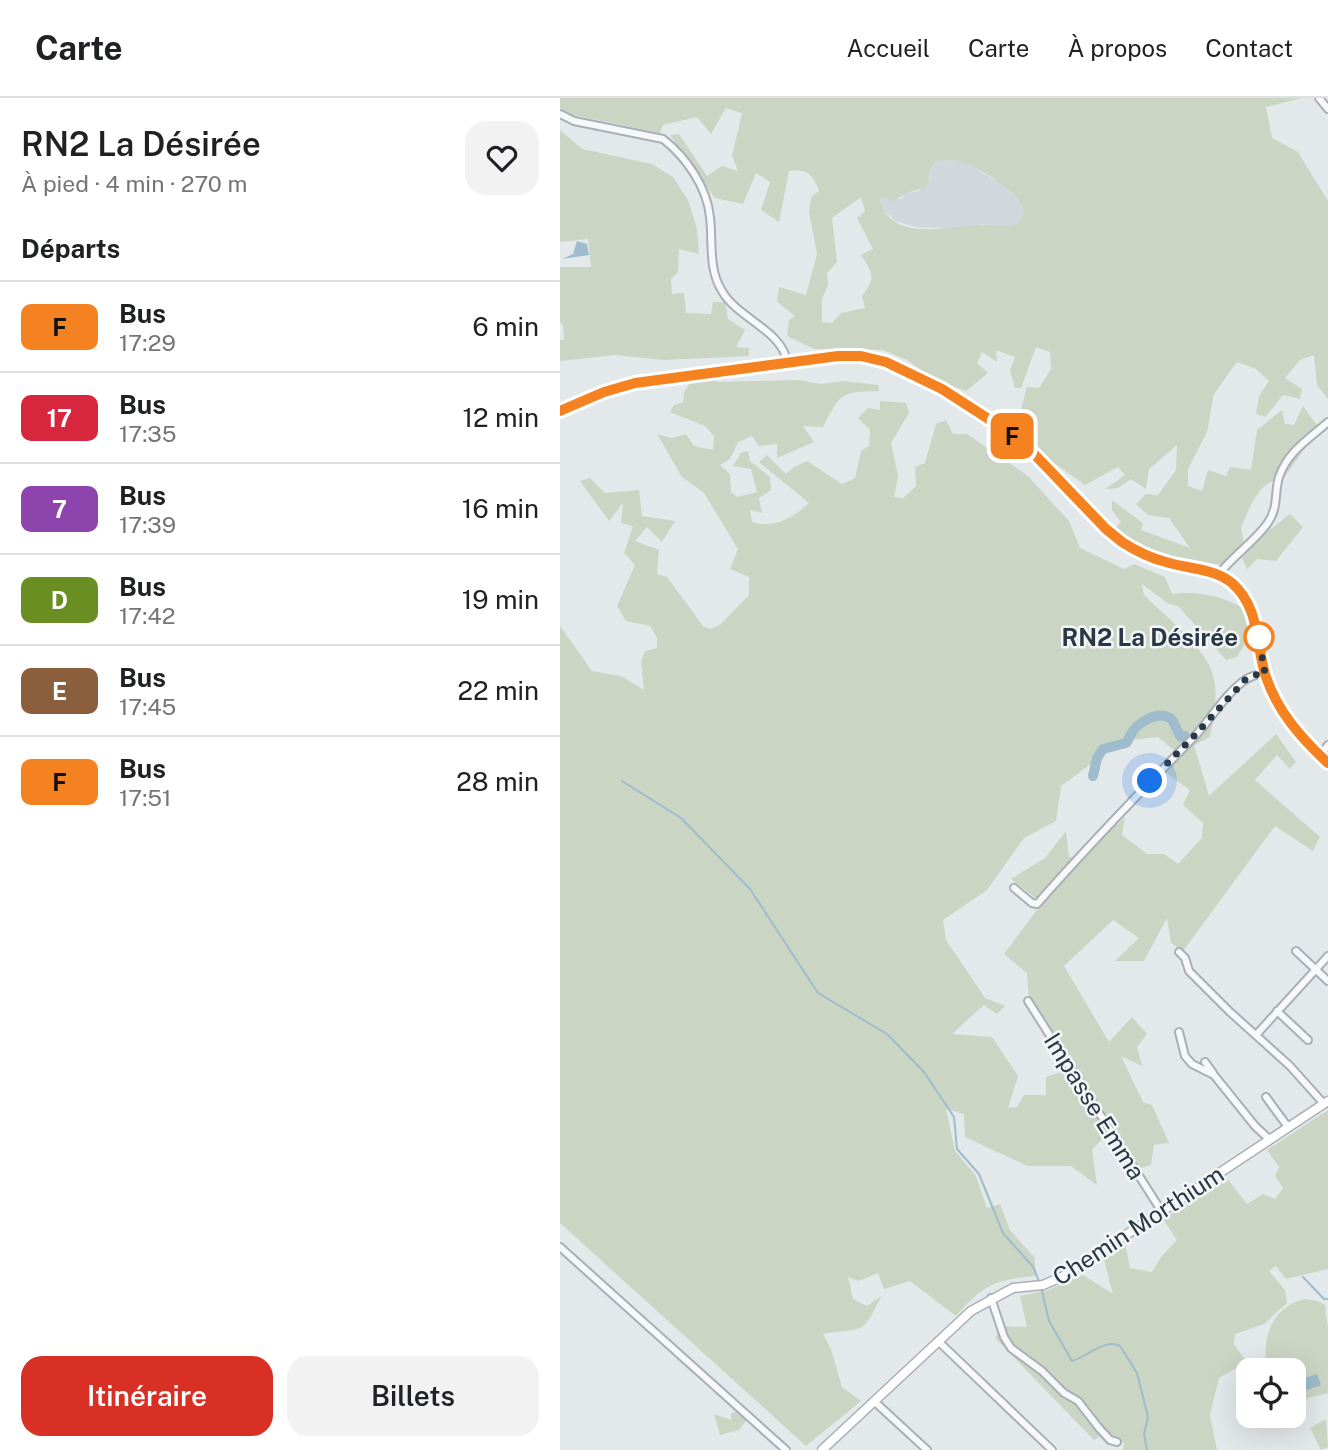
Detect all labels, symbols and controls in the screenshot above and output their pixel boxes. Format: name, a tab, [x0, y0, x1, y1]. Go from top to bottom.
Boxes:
text: Carte	[35, 29, 123, 67]
text: Accueil	[847, 34, 930, 62]
text: Carte	[968, 34, 1029, 62]
text: À propos	[1067, 34, 1167, 62]
text: Contact	[1205, 34, 1293, 62]
button: heart	[465, 121, 539, 195]
text: RN2 La Désirée	[21, 125, 261, 163]
text: À pied · 4 min · 270 m	[21, 170, 247, 197]
text: Départs	[21, 233, 120, 264]
text: Bus	[119, 298, 166, 329]
text: 6 min	[472, 311, 539, 342]
text: F	[52, 313, 67, 341]
text: 17:29	[119, 329, 176, 356]
text: Bus	[119, 389, 166, 420]
text: 12 min	[463, 402, 539, 433]
text: 17	[47, 404, 72, 432]
line badge: F	[989, 413, 1035, 459]
text: 17:35	[119, 420, 177, 447]
text: F	[1005, 422, 1019, 450]
text: Bus	[119, 480, 166, 511]
text: 16 min	[462, 493, 539, 524]
text: 7	[52, 495, 67, 523]
text: 17:39	[119, 511, 176, 538]
text: Bus	[119, 571, 166, 602]
text: 19 min	[462, 584, 539, 615]
text: D	[51, 586, 68, 614]
text: 17:42	[119, 602, 175, 629]
marker: RN2 La Désirée	[1244, 622, 1274, 652]
place label: RN2 La Désirée	[1061, 623, 1238, 651]
text: Bus	[119, 662, 166, 693]
text: 22 min	[458, 675, 539, 706]
text: E	[52, 677, 67, 705]
text: 17:45	[119, 693, 176, 720]
text: Bus	[119, 753, 166, 784]
your location	[1132, 763, 1167, 798]
text: 28 min	[456, 766, 539, 797]
text: F	[52, 768, 67, 796]
text: 17:51	[119, 784, 171, 811]
street label: Impasse Emma	[1039, 1027, 1151, 1185]
street label: Chemin Morthium	[1047, 1159, 1229, 1291]
button: Itinéraire	[21, 1356, 273, 1436]
button: Billets	[287, 1356, 539, 1436]
map controls	[1236, 1358, 1306, 1428]
button: locate	[1236, 1358, 1306, 1428]

